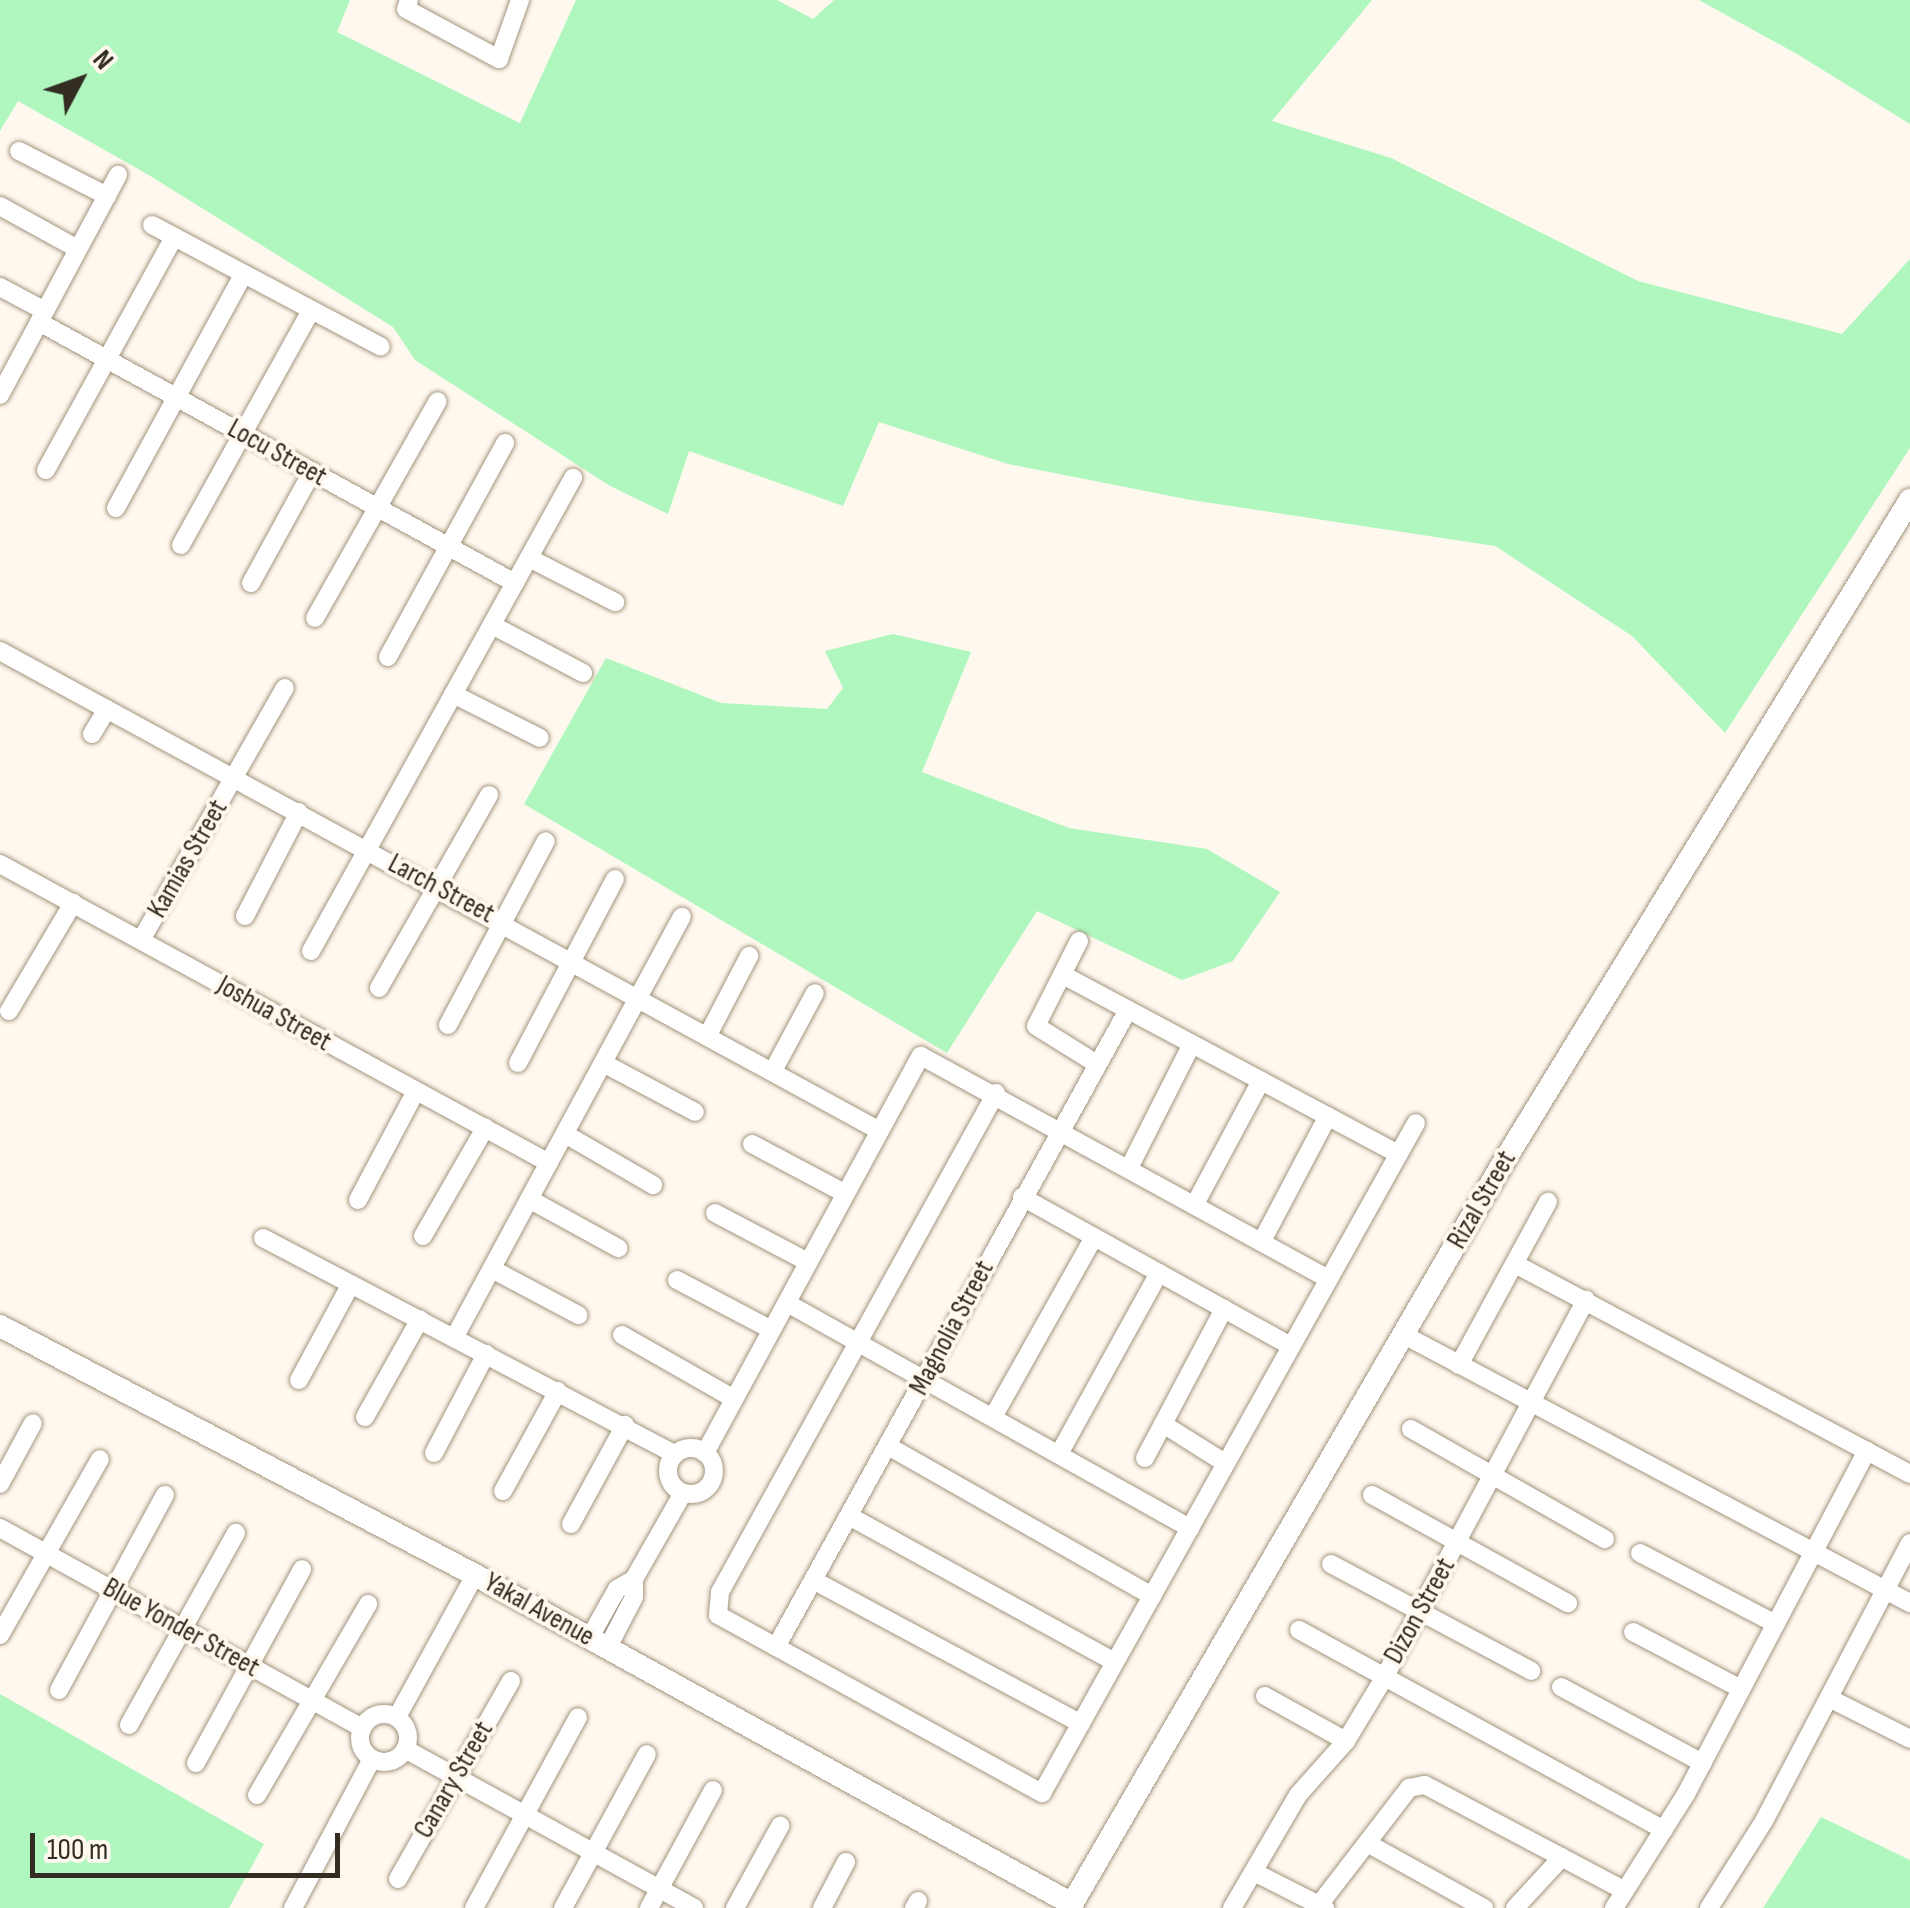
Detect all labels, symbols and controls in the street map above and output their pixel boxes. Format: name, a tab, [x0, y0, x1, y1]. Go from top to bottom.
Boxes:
north arrow	[30, 30, 130, 130]
text: N	[86, 44, 120, 76]
street label: Locu Street	[222, 412, 332, 494]
street label: Kamias Street	[141, 794, 235, 924]
street label: Larch Street	[382, 847, 500, 931]
street label: Joshua Street	[211, 969, 337, 1059]
street label: Rizal Street	[1441, 1145, 1523, 1255]
street label: Magnolia Street	[903, 1255, 1001, 1401]
street label: Dizon Street	[1377, 1552, 1463, 1670]
street label: Yakal Avenue	[478, 1566, 600, 1654]
street label: Blue Yonder Street	[97, 1571, 265, 1685]
street label: Canary Street	[407, 1716, 501, 1844]
scale bar	[35, 1813, 345, 1875]
text: 100 m	[47, 1832, 108, 1868]

